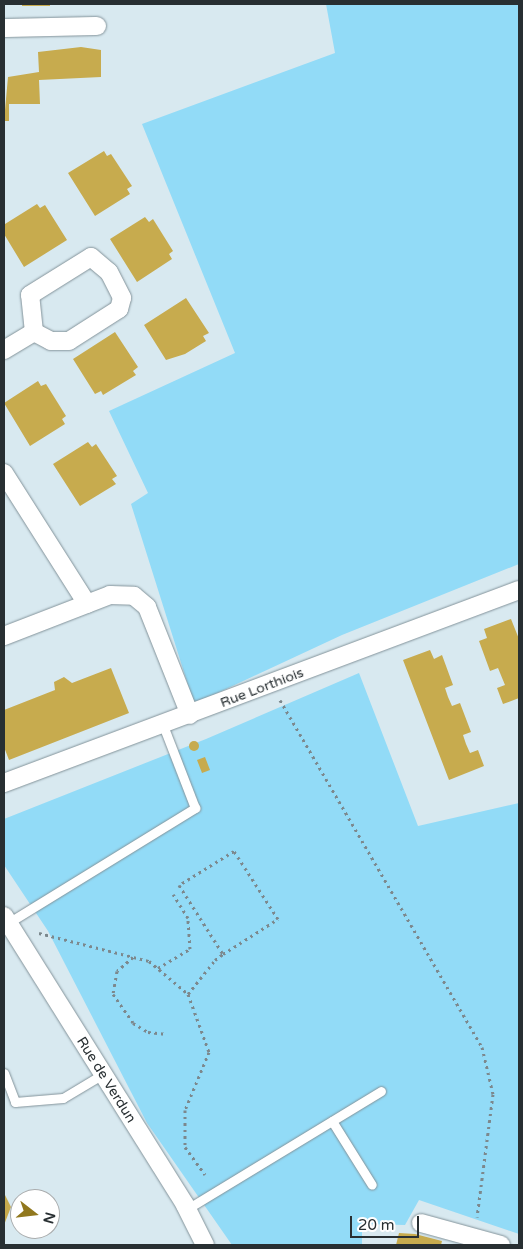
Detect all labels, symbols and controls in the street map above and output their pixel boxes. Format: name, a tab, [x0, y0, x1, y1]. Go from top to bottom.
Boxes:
street label: Rue Lorthiois	[218, 664, 306, 712]
street label: Rue de Verdun	[73, 1034, 139, 1126]
north arrow	[10, 1189, 60, 1239]
scale bar	[353, 1206, 422, 1238]
text: N	[39, 1210, 59, 1226]
text: 20 m	[358, 1216, 395, 1234]

